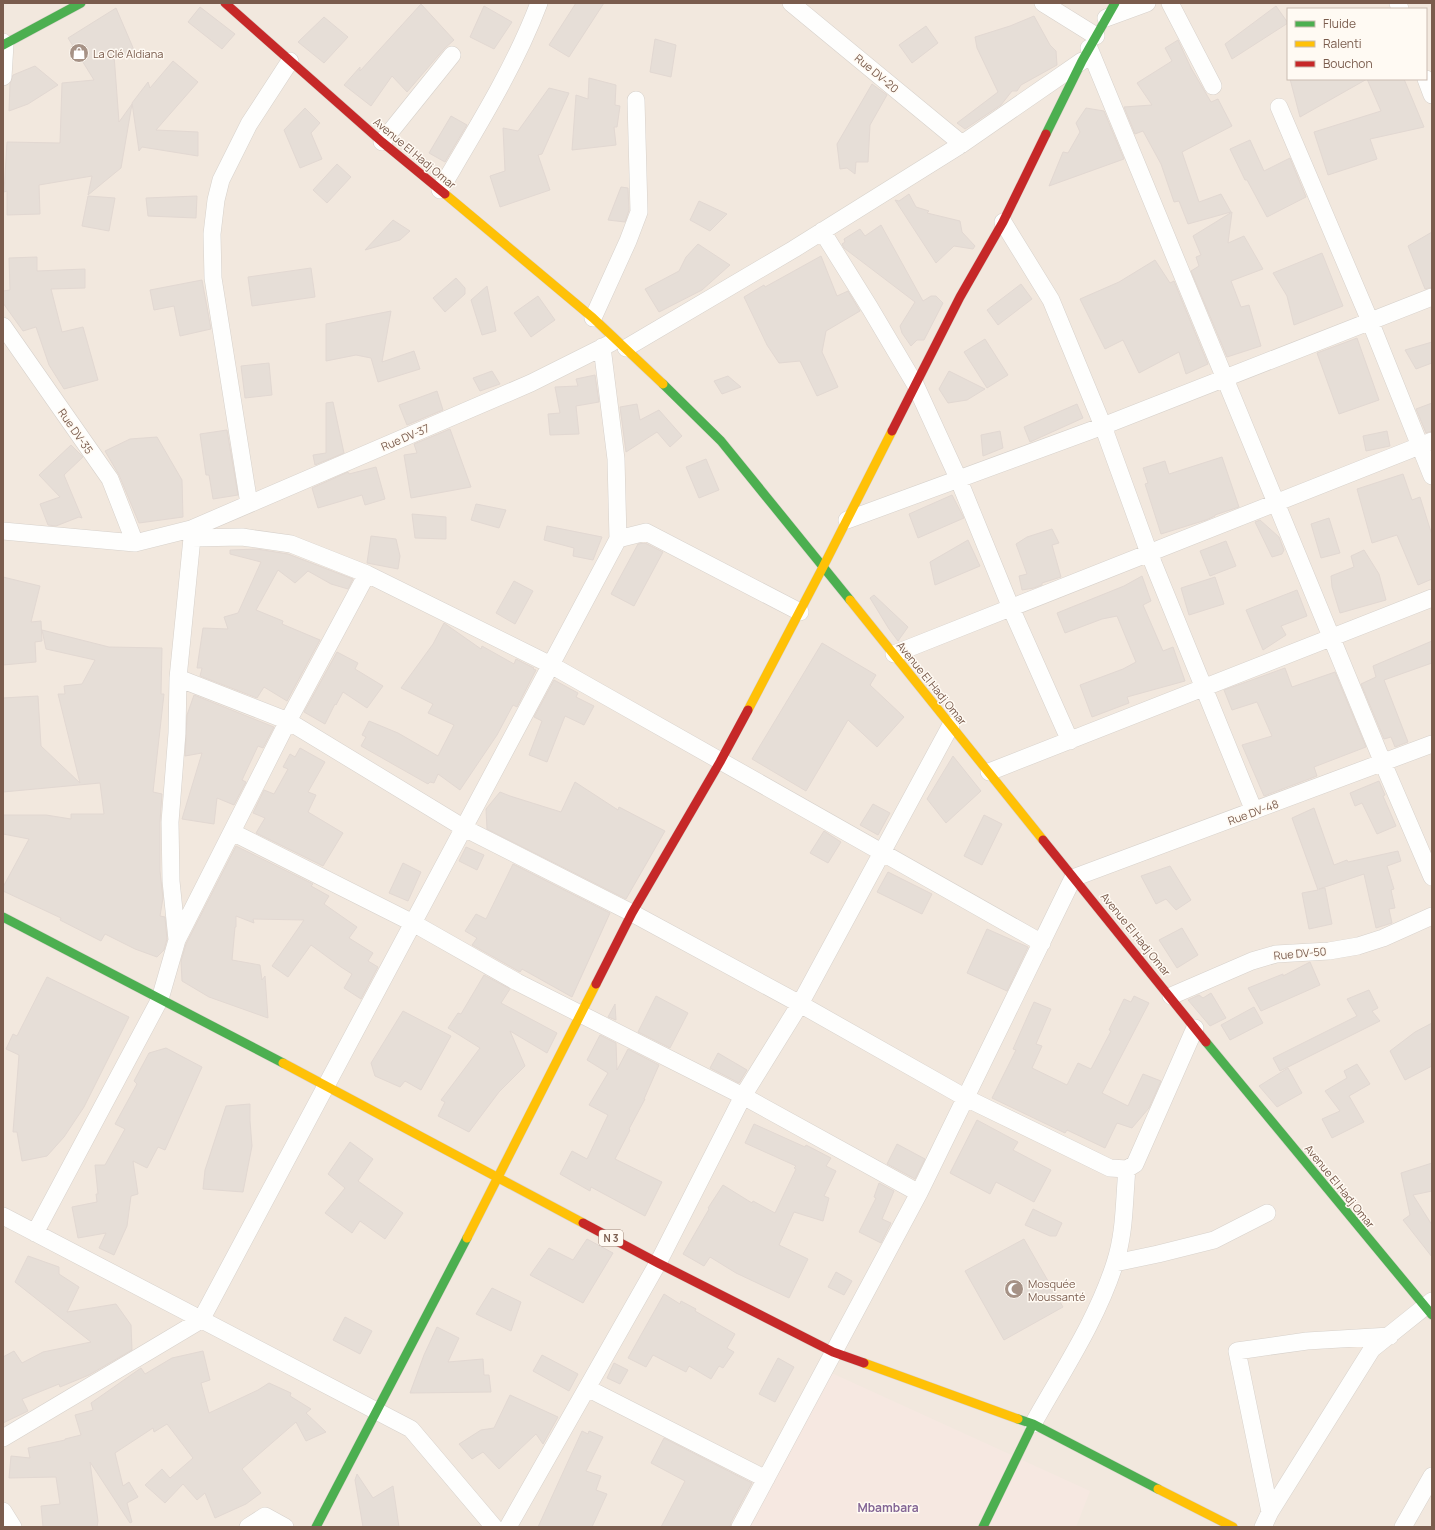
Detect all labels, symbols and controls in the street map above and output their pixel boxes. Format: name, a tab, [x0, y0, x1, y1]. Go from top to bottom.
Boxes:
legend	[1287, 8, 1427, 80]
text: Fluide	[1323, 15, 1356, 32]
text: Ralenti	[1323, 35, 1362, 52]
shop icon: La Clé Aldiana	[68, 42, 90, 64]
place label: La Clé Aldiana	[93, 46, 163, 61]
street label: Rue DV-20	[852, 50, 902, 96]
text: Bouchon	[1323, 55, 1373, 72]
street label: Avenue El Hadj Omar	[371, 114, 459, 192]
street label: Rue DV-35	[55, 405, 97, 457]
street label: Rue DV-37	[379, 420, 431, 454]
street label: Avenue El Hadj Omar	[894, 638, 970, 728]
street label: Rue DV-48	[1226, 796, 1280, 828]
street label: Avenue El Hadj Omar	[1098, 889, 1174, 979]
street label: Rue DV-50	[1273, 943, 1327, 963]
street label: Avenue El Hadj Omar	[1302, 1141, 1378, 1231]
road number: N 3	[599, 1230, 623, 1246]
place label: Mosquée Moussanté	[1028, 1276, 1086, 1304]
mosque icon: Mosquée Moussanté	[1003, 1278, 1025, 1300]
district label: Mbambara	[857, 1499, 919, 1516]

